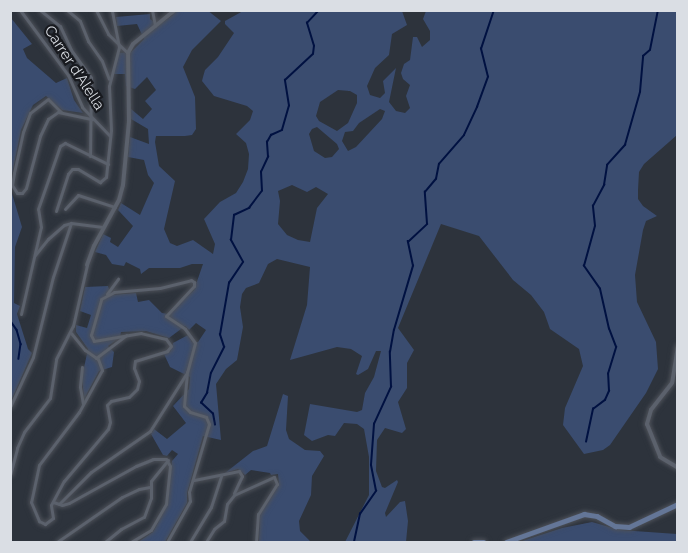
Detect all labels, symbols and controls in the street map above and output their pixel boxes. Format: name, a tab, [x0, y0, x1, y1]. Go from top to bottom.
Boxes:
street label: Carrer d'Alella	[40, 22, 108, 114]

